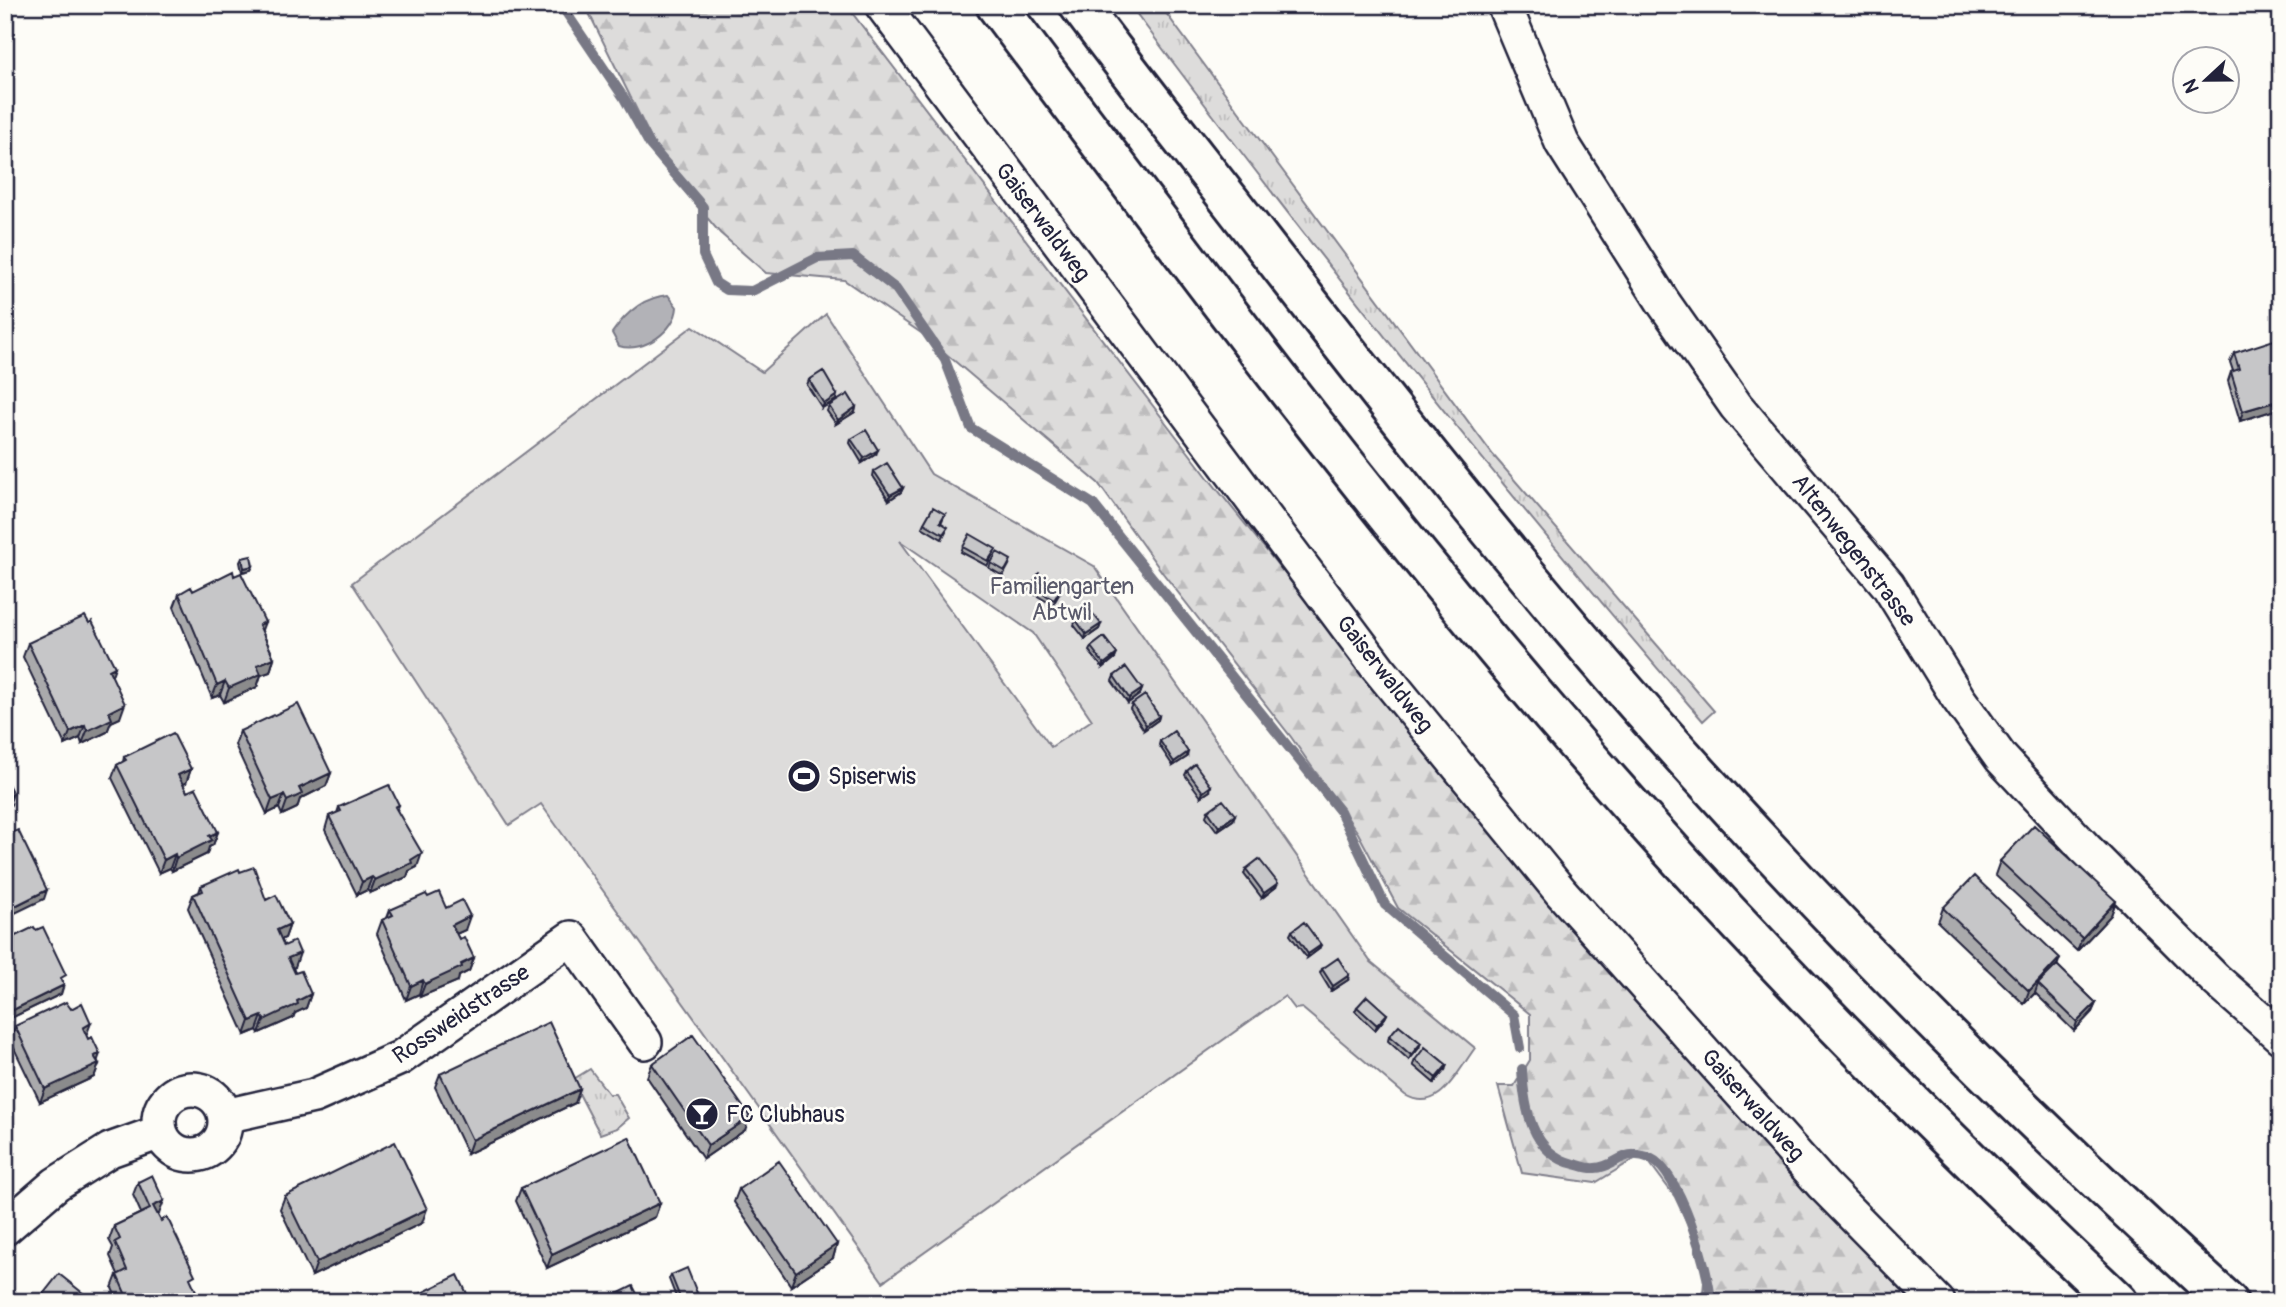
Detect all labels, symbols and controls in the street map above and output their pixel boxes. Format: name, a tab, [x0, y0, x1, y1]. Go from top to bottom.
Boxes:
north arrow	[2170, 46, 2240, 116]
text: N	[2178, 75, 2205, 96]
street label: Gaiserwaldweg	[989, 157, 1097, 287]
street label: Altenwegenstrasse	[1785, 468, 1923, 633]
park label: Familiengarten Abtwil	[990, 572, 1134, 627]
street label: Gaiserwaldweg	[1330, 609, 1440, 739]
sports icon: Spiserwis	[785, 757, 823, 795]
place label: Spiserwis	[828, 762, 916, 791]
street label: Rossweidstrasse	[387, 957, 535, 1070]
street label: Gaiserwaldweg	[1695, 1043, 1811, 1167]
bar icon: FC Clubhaus	[683, 1095, 721, 1133]
place label: FC Clubhaus	[726, 1100, 844, 1129]

